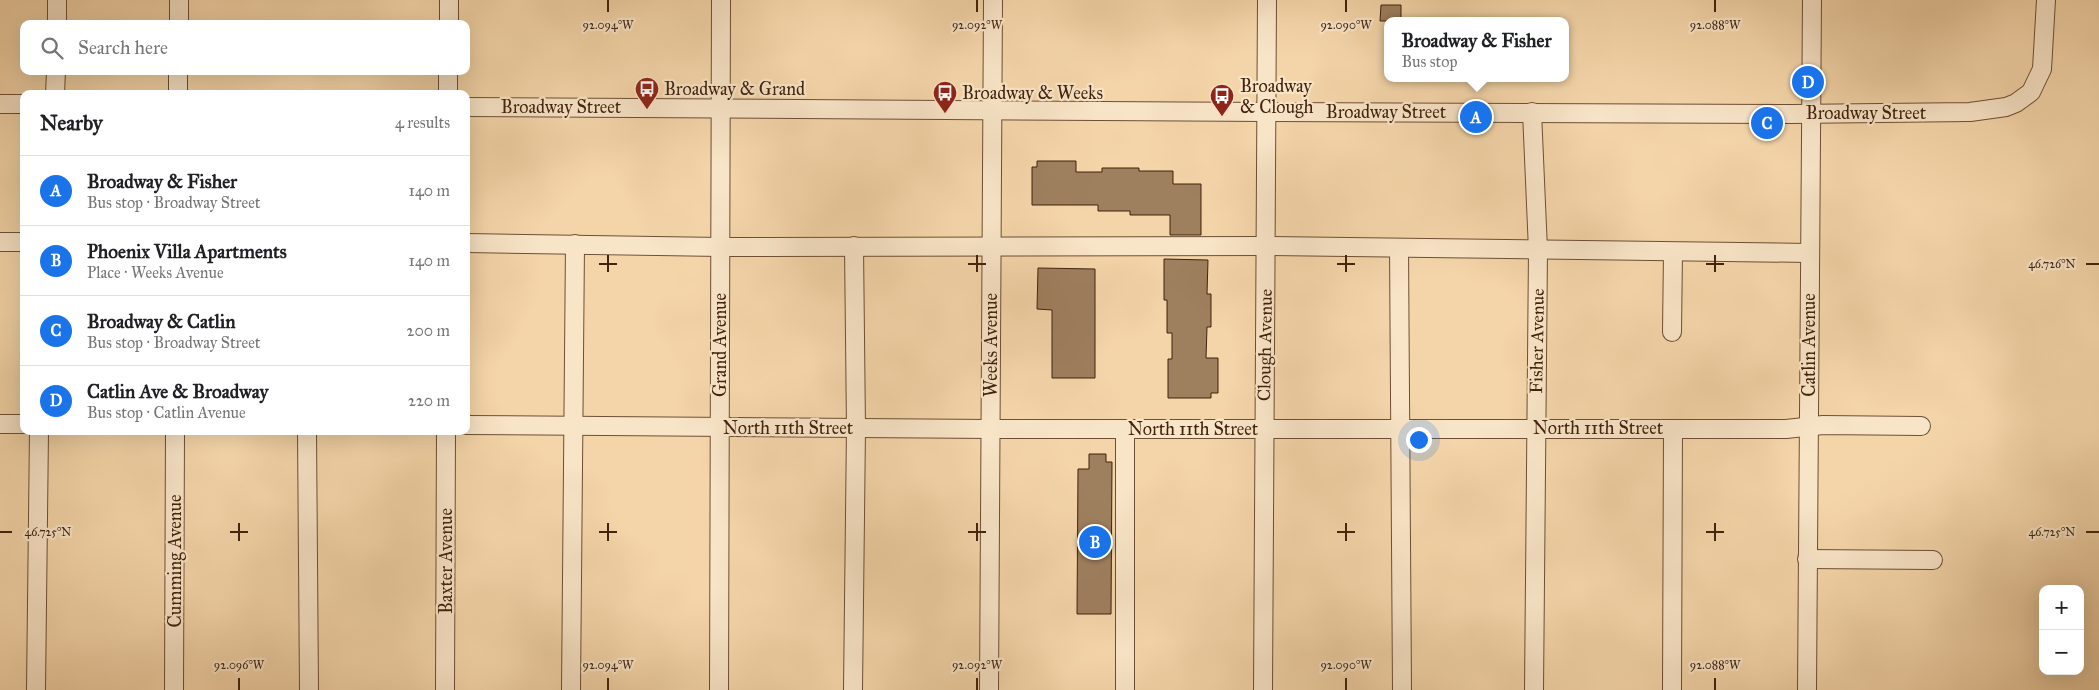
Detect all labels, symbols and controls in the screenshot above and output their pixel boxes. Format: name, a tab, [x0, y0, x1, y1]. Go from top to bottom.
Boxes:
popup	[1384, 17, 1569, 82]
text: 92.094°W	[583, 18, 634, 32]
text: 92.092°W	[952, 18, 1003, 32]
text: 92.090°W	[1320, 18, 1372, 32]
text: 92.088°W	[1690, 18, 1741, 32]
search box	[20, 20, 470, 75]
text: Broadway & Fisher	[1401, 29, 1552, 52]
icon: search	[38, 34, 66, 62]
text: Search here	[78, 36, 168, 59]
text: Bus stop	[1401, 52, 1457, 71]
pin: D	[1792, 63, 1824, 101]
place label: Broadway & Clough	[1240, 75, 1313, 119]
bus stop icon: Broadway & Grand	[634, 76, 660, 110]
place label: Broadway & Grand	[664, 78, 805, 100]
bus stop icon: Broadway & Weeks	[932, 80, 958, 114]
place label: Broadway & Weeks	[962, 82, 1103, 104]
bus stop icon: Broadway & Clough	[1209, 83, 1235, 117]
street label: Broadway Street	[501, 96, 622, 118]
pin: A	[1460, 98, 1492, 136]
street label: Broadway Street	[1326, 101, 1447, 123]
street label: Broadway Street	[1806, 102, 1927, 124]
pin: C	[1751, 104, 1783, 142]
text: Nearby	[40, 110, 103, 136]
text: 4 results	[395, 113, 450, 132]
text: Broadway & Fisher	[87, 170, 237, 193]
text: A	[51, 181, 61, 200]
text: 140 m	[409, 181, 450, 200]
text: Bus stop · Broadway Street	[87, 193, 260, 212]
text: Phoenix Villa Apartments	[87, 240, 287, 263]
text: B	[51, 251, 61, 270]
text: 140 m	[409, 251, 450, 270]
text: 46.726°N	[2028, 257, 2076, 271]
text: Place · Weeks Avenue	[87, 263, 224, 282]
street label: Fisher Avenue	[1525, 288, 1549, 394]
street label: Clough Avenue	[1253, 289, 1278, 401]
street label: Grand Avenue	[709, 293, 731, 397]
street label: Weeks Avenue	[980, 293, 1002, 397]
street label: Catlin Avenue	[1798, 293, 1820, 397]
text: Broadway & Catlin	[87, 310, 235, 333]
text: C	[51, 321, 61, 340]
text: 200 m	[407, 321, 450, 340]
text: Bus stop · Broadway Street	[87, 333, 260, 352]
text: Catlin Ave & Broadway	[87, 380, 268, 403]
text: D	[50, 391, 62, 410]
text: 220 m	[408, 391, 450, 410]
text: Bus stop · Catlin Avenue	[87, 403, 246, 422]
street label: North 11th Street	[723, 417, 854, 439]
street label: North 11th Street	[1533, 417, 1664, 439]
street label: North 11th Street	[1128, 418, 1259, 440]
your location	[1406, 427, 1432, 453]
street label: Cumming Avenue	[164, 494, 187, 628]
street label: Baxter Avenue	[435, 508, 457, 614]
pin: B	[1079, 523, 1111, 561]
text: 46.725°N	[25, 525, 71, 539]
text: 46.725°N	[2029, 525, 2075, 539]
map controls	[2039, 585, 2084, 675]
button: +	[2039, 585, 2084, 630]
button: −	[2039, 630, 2084, 675]
text: 92.096°W	[214, 658, 265, 672]
text: 92.094°W	[583, 658, 634, 672]
text: 92.092°W	[952, 658, 1003, 672]
text: 92.090°W	[1320, 658, 1372, 672]
text: 92.088°W	[1690, 658, 1741, 672]

